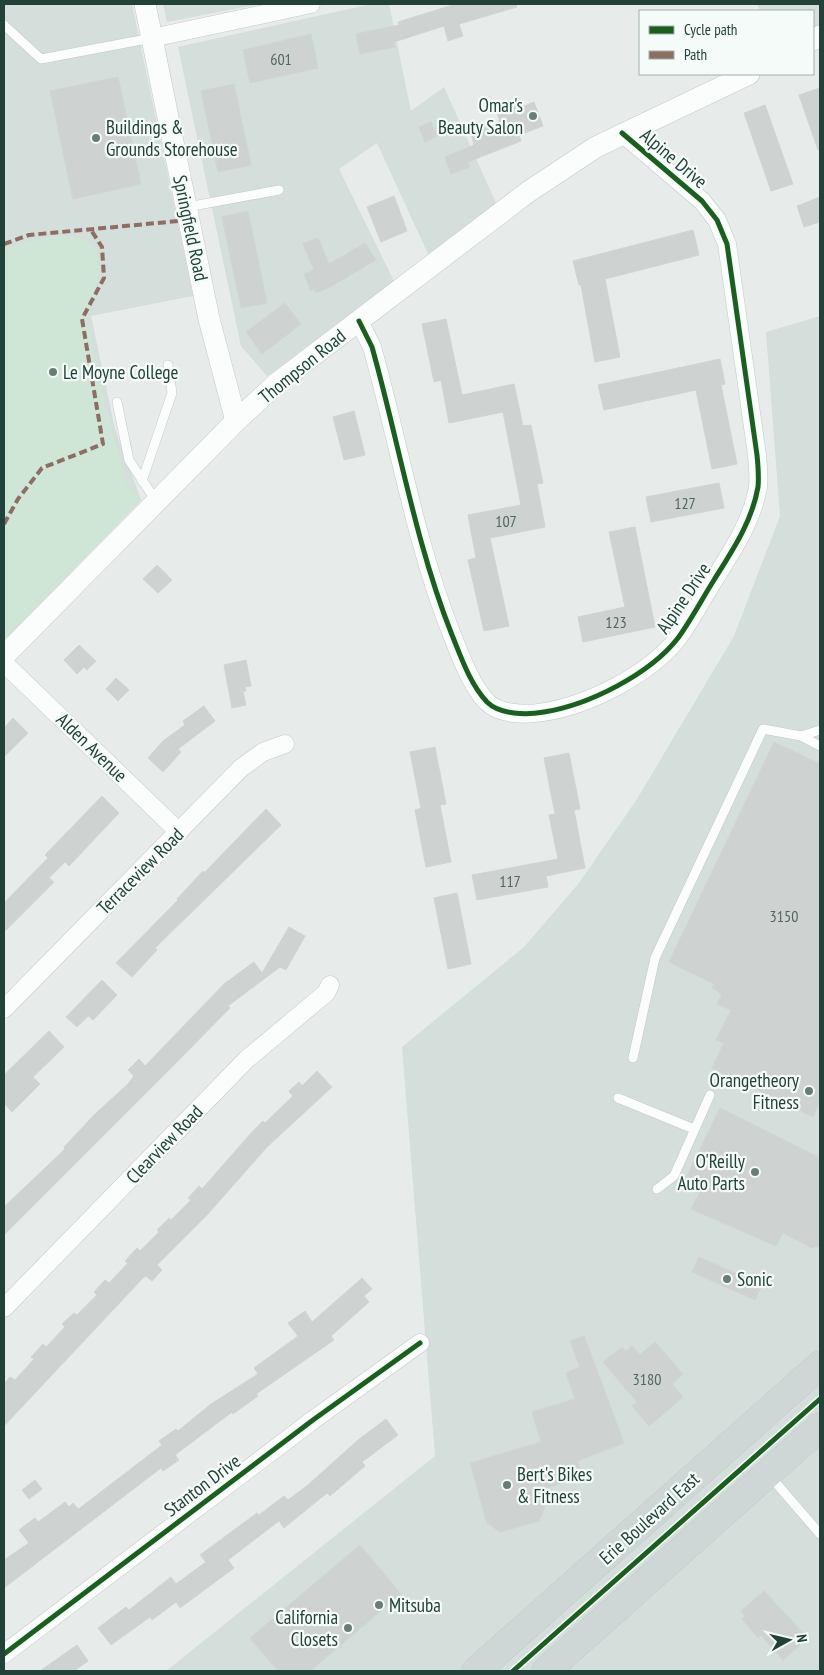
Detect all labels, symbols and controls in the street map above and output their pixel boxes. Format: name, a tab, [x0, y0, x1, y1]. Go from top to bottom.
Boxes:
legend	[639, 10, 814, 75]
text: Cycle path	[684, 20, 737, 39]
text: Path	[684, 45, 707, 64]
house number: 601	[270, 49, 292, 69]
place label: Omar's Beauty Salon	[438, 93, 523, 139]
marker: Omar's Beauty Salon	[527, 110, 539, 122]
place label: Buildings & Grounds Storehouse	[106, 115, 238, 161]
street label: Alpine Drive	[635, 123, 713, 193]
marker: Buildings & Grounds Storehouse	[90, 132, 102, 144]
street label: Springfield Road	[168, 173, 214, 283]
street label: Thompson Road	[254, 324, 350, 408]
place label: Le Moyne College	[63, 360, 179, 384]
marker: Le Moyne College	[47, 366, 59, 378]
house number: 127	[674, 493, 696, 513]
house number: 107	[495, 511, 517, 531]
street label: Alpine Drive	[651, 558, 716, 638]
house number: 123	[605, 612, 627, 632]
street label: Alden Avenue	[52, 707, 133, 787]
street label: Terraceview Road	[92, 823, 188, 919]
house number: 117	[499, 871, 521, 891]
house number: 3150	[770, 906, 798, 926]
place label: Orangetheory Fitness	[710, 1068, 800, 1114]
marker: Orangetheory Fitness	[803, 1085, 815, 1097]
street label: Clearview Road	[121, 1100, 207, 1188]
place label: O'Reilly Auto Parts	[677, 1149, 746, 1195]
marker: O'Reilly Auto Parts	[749, 1166, 761, 1178]
place label: Sonic	[737, 1267, 773, 1291]
marker: Sonic	[721, 1273, 733, 1285]
house number: 3180	[633, 1369, 661, 1389]
street label: Stanton Drive	[159, 1448, 245, 1522]
place label: Bert's Bikes & Fitness	[517, 1462, 592, 1508]
street label: Erie Boulevard East	[594, 1466, 705, 1569]
marker: Bert's Bikes & Fitness	[501, 1479, 513, 1491]
place label: Mitsuba	[389, 1593, 441, 1617]
marker: Mitsuba	[373, 1599, 385, 1611]
place label: California Closets	[275, 1605, 338, 1651]
north arrow	[764, 1615, 814, 1665]
marker: California Closets	[342, 1622, 354, 1634]
text: N	[792, 1633, 811, 1643]

